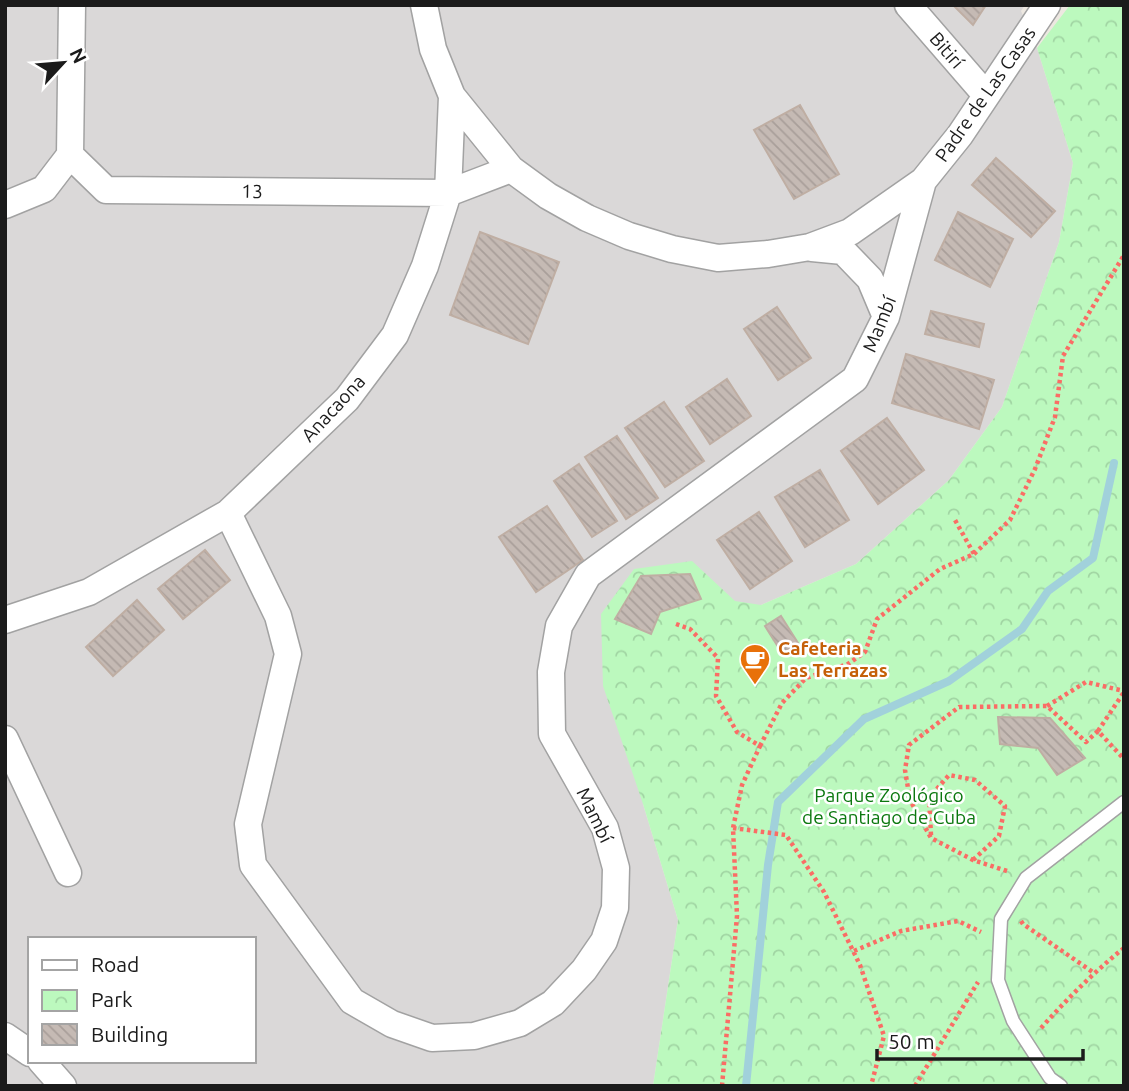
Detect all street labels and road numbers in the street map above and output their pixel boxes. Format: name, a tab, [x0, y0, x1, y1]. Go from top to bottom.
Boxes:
street label: Padre de Las Casas	[930, 22, 1040, 166]
street label: Bitirí	[925, 27, 969, 73]
street label: 13	[241, 180, 263, 202]
street label: Mambí	[858, 292, 900, 355]
street label: Anacaona	[297, 370, 369, 446]
street label: Mambí	[572, 784, 618, 846]

